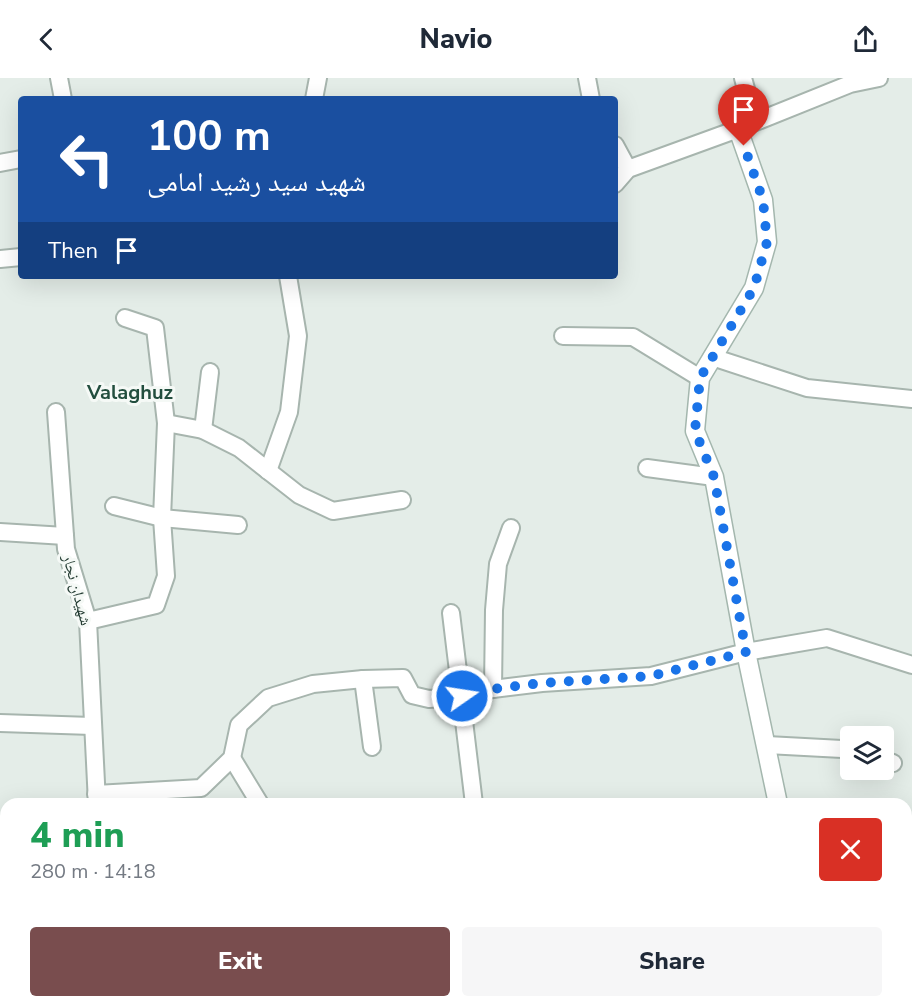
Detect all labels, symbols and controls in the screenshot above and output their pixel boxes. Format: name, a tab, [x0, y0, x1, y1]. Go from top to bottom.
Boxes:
text: Navio	[420, 21, 492, 58]
icon: back	[30, 23, 63, 56]
icon: share	[849, 23, 882, 56]
pin	[718, 84, 769, 146]
icon: arrive	[727, 93, 760, 126]
text: 100 m	[147, 108, 271, 165]
icon: left	[48, 120, 126, 198]
text: شهید سید رشید امامی	[147, 164, 366, 201]
icon: arrive	[110, 234, 143, 267]
text: Then	[48, 236, 98, 266]
district label: Valaghuz	[86, 379, 173, 406]
street label: شهیدان نجار	[57, 551, 97, 628]
position arrow	[430, 664, 494, 728]
map controls	[840, 726, 894, 780]
button: layers	[840, 726, 894, 780]
text: 4 min	[30, 811, 125, 860]
button: close	[819, 818, 882, 881]
text: 280 m · 14:18	[30, 858, 156, 885]
button: Exit	[30, 927, 450, 996]
button: Share	[462, 927, 882, 996]

